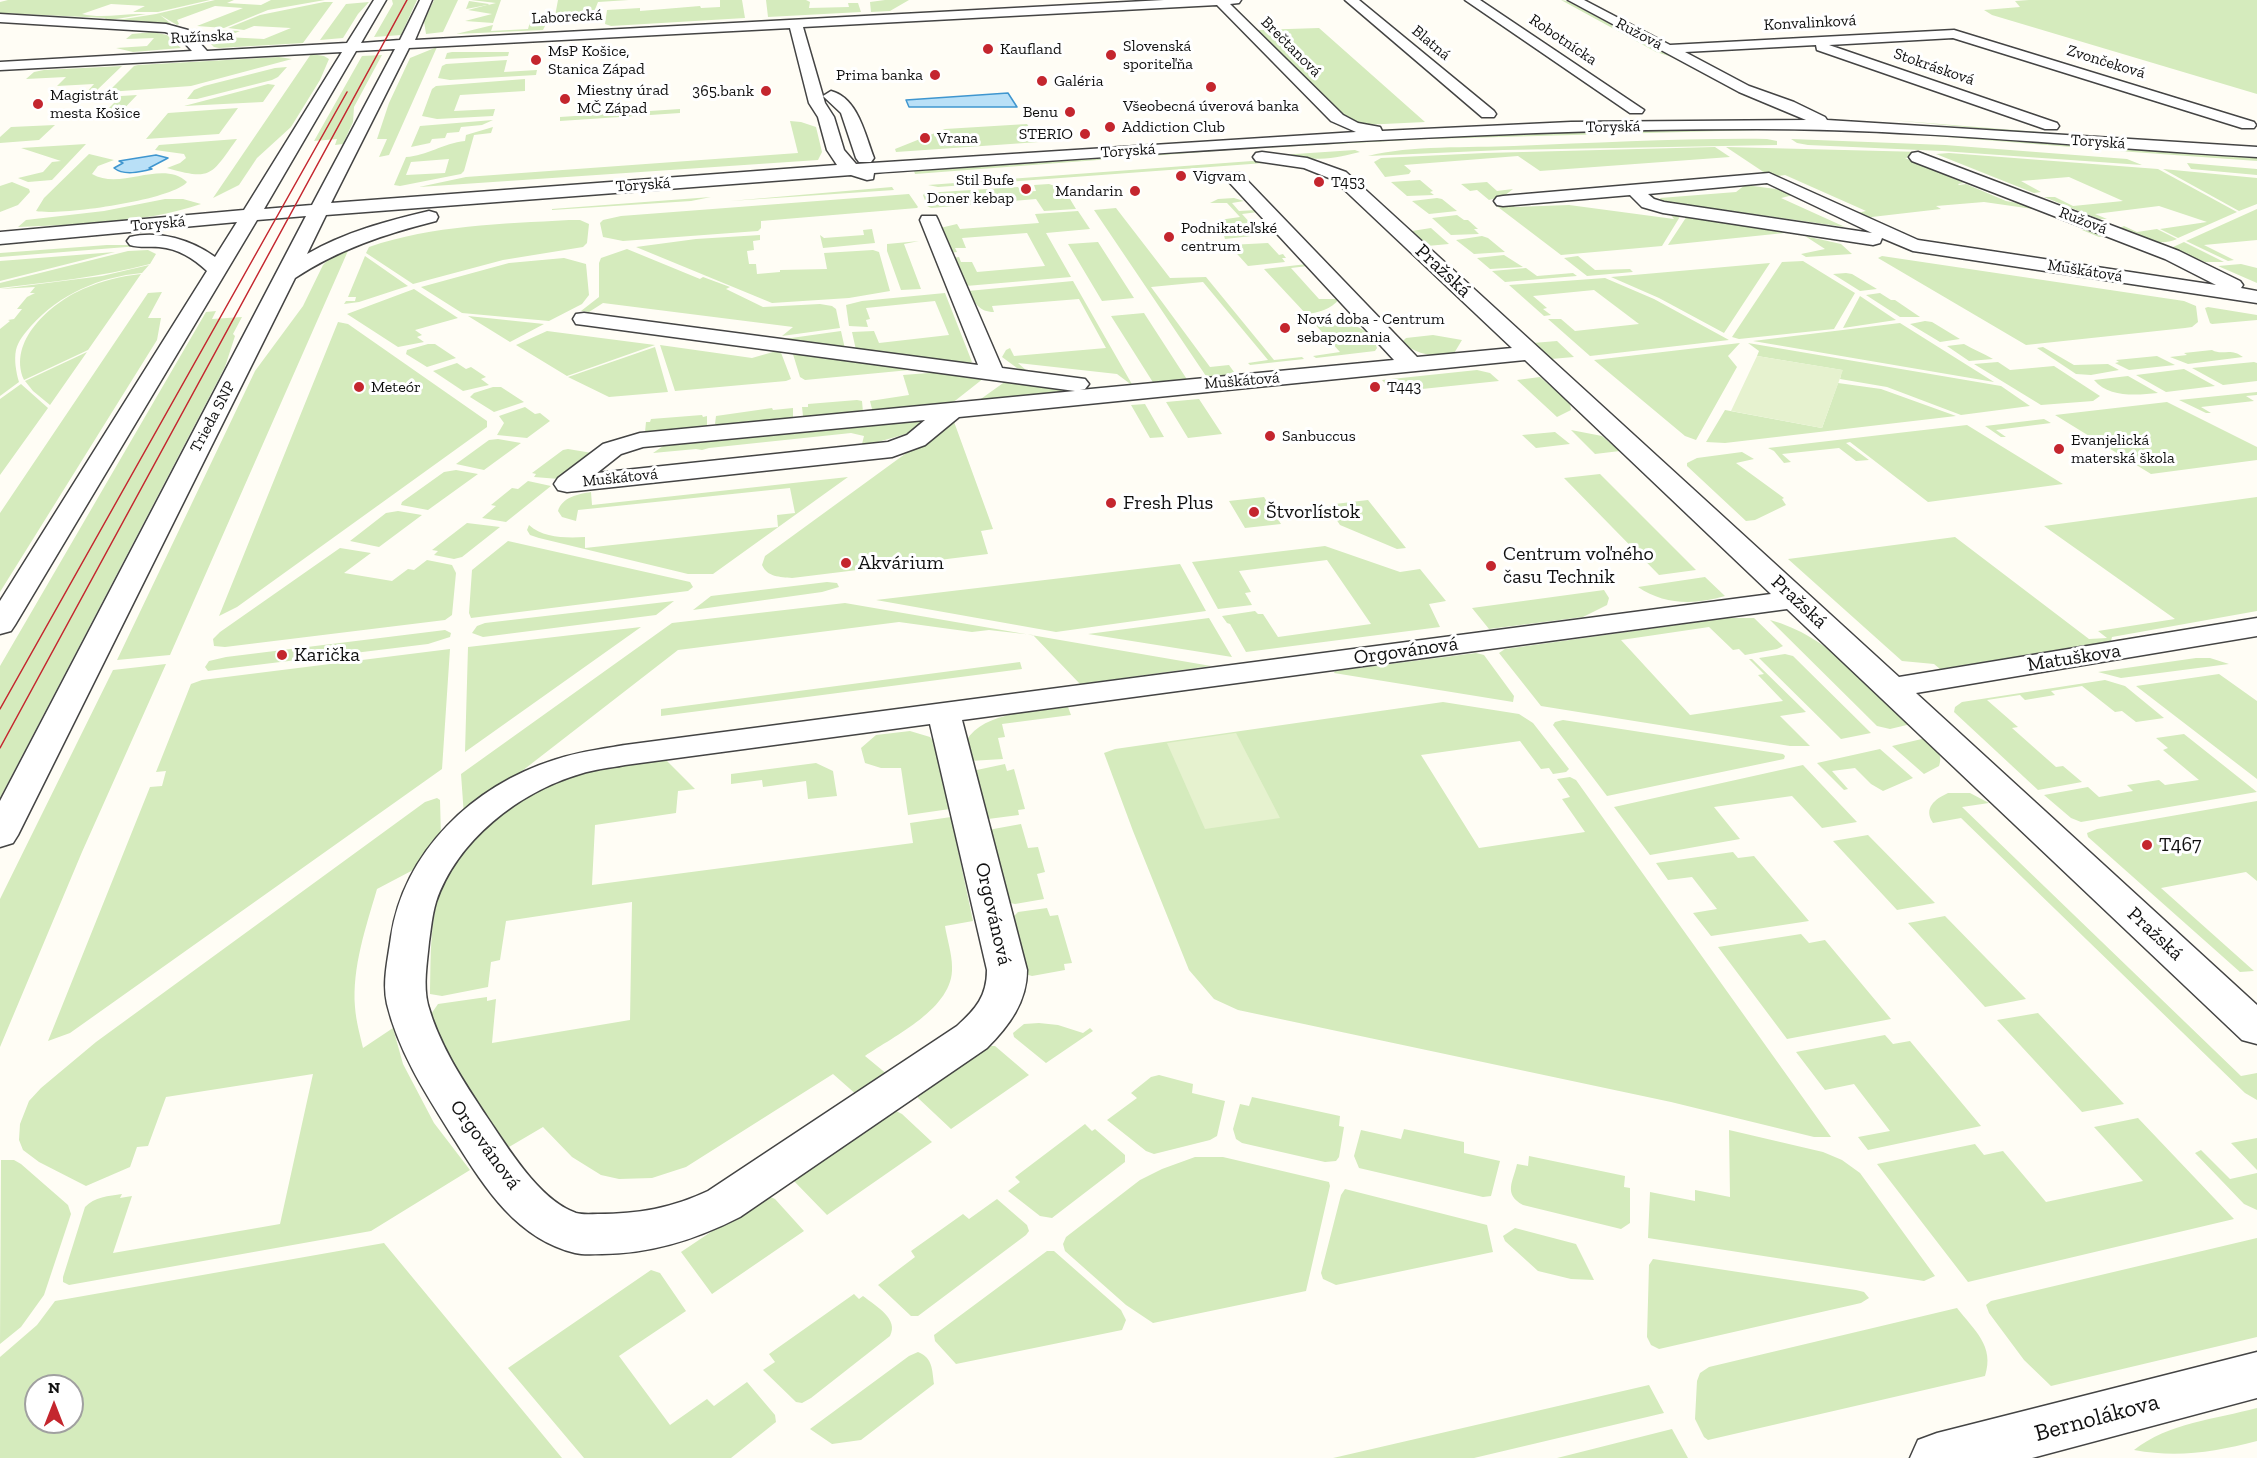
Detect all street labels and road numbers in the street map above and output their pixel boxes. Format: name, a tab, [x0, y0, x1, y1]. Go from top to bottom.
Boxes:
street label: Laborecká	[531, 6, 603, 28]
street label: Robotnícka	[1525, 10, 1601, 70]
street label: Konvalinková	[1763, 11, 1857, 35]
street label: Brečtanová	[1257, 13, 1325, 81]
street label: Ružová	[1612, 14, 1666, 54]
street label: Blatná	[1408, 21, 1454, 65]
street label: Ružínska	[170, 26, 234, 48]
street label: Zvončeková	[2065, 41, 2147, 83]
street label: Stokrásková	[1891, 44, 1977, 90]
street label: Toryská	[1585, 117, 1641, 137]
street label: Toryská	[2070, 131, 2126, 153]
street label: Toryská	[1100, 140, 1156, 162]
street label: Toryská	[615, 174, 671, 196]
street label: Ružová	[2056, 203, 2110, 239]
street label: Toryská	[130, 212, 186, 236]
street label: Pražská	[1410, 239, 1476, 303]
street label: Muškátová	[2046, 256, 2124, 286]
street label: Muškátová	[1204, 368, 1280, 394]
street label: Trieda SNP	[186, 378, 240, 456]
street label: Muškátová	[581, 465, 659, 491]
street label: Pražská	[1766, 570, 1832, 634]
street label: Orgovánová	[1352, 632, 1460, 670]
street label: Matuškova	[2026, 639, 2122, 677]
street label: Orgovánová	[970, 860, 1016, 968]
street label: Pražská	[2122, 902, 2188, 966]
street label: Orgovánová	[444, 1095, 526, 1195]
street label: Bernolákova	[2032, 1388, 2162, 1448]

